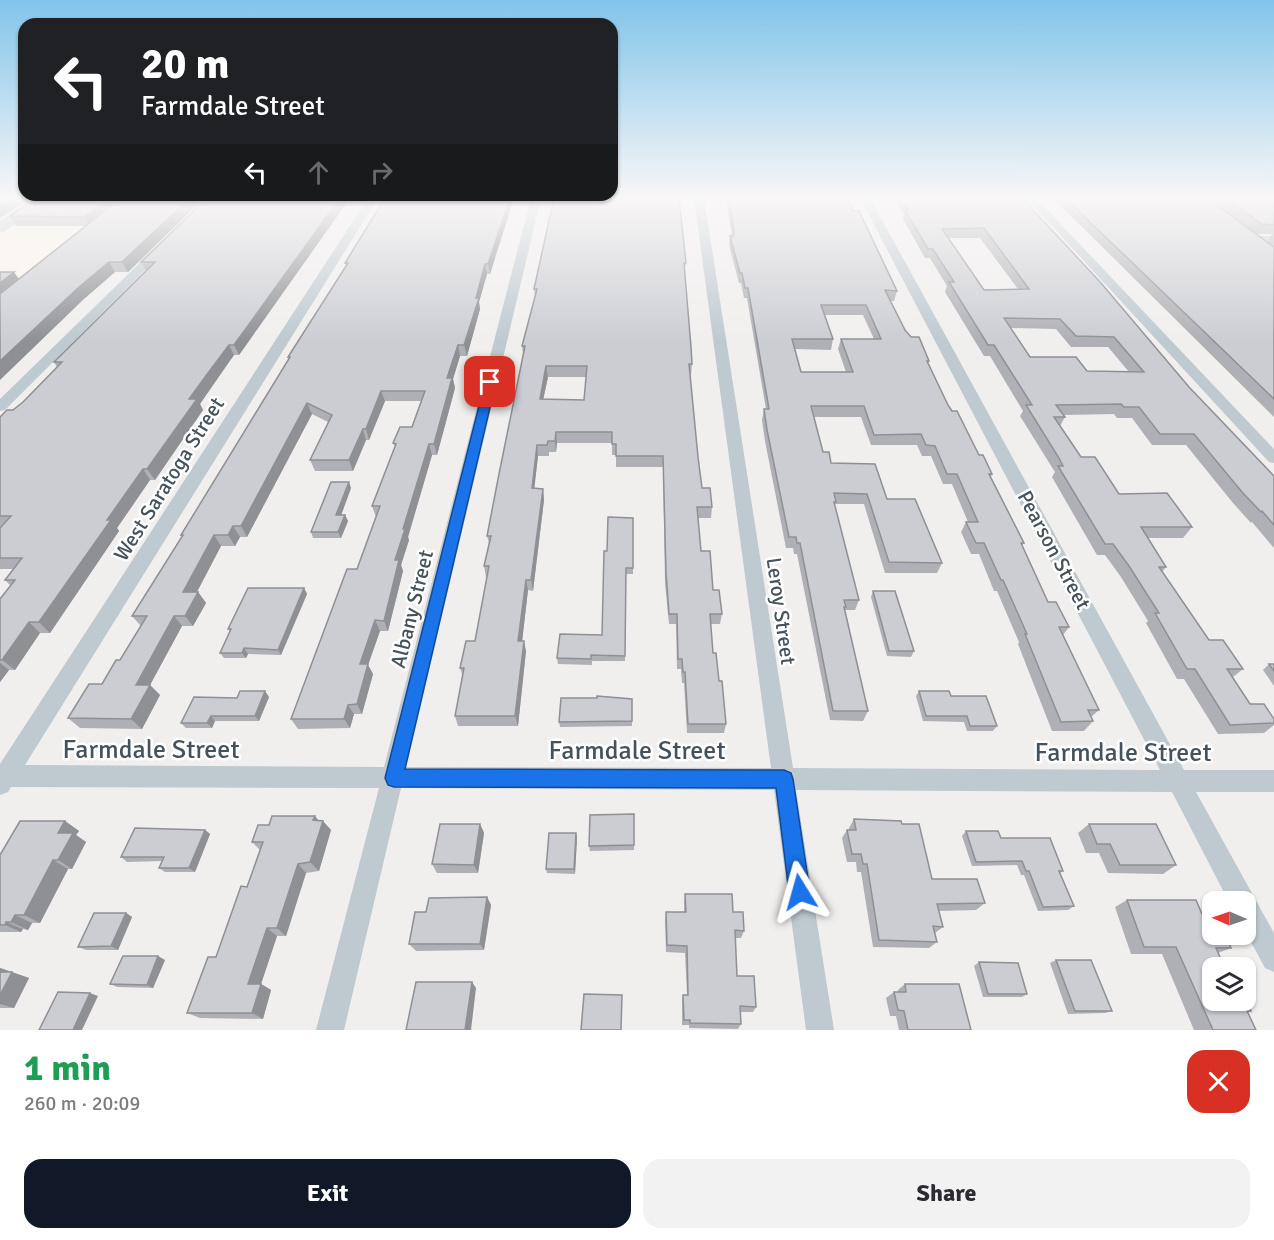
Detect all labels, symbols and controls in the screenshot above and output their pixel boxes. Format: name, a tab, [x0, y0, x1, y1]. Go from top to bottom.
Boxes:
text: 20 m	[141, 39, 230, 90]
icon: left	[42, 42, 120, 120]
text: Farmdale Street	[141, 90, 325, 123]
icon: left	[239, 156, 272, 189]
icon: ahead	[302, 156, 335, 189]
icon: right	[365, 156, 398, 189]
pin	[464, 356, 515, 407]
icon: arrive	[473, 365, 506, 398]
street label: West Saratoga Street	[108, 392, 230, 566]
street label: Pearson Street	[1012, 486, 1096, 614]
street label: Albany Street	[385, 547, 439, 671]
street label: Leroy Street	[761, 556, 801, 666]
street label: Farmdale Street	[63, 734, 239, 766]
street label: Farmdale Street	[549, 735, 725, 767]
street label: Farmdale Street	[1035, 737, 1211, 769]
position arrow	[768, 860, 832, 924]
north arrow	[1202, 891, 1256, 945]
map controls	[1202, 891, 1256, 1011]
button: layers	[1202, 957, 1256, 1011]
text: 1 min	[24, 1046, 111, 1091]
button: close	[1187, 1050, 1250, 1113]
text: 260 m · 20:09	[24, 1091, 140, 1116]
button: Exit	[24, 1159, 631, 1228]
button: Share	[643, 1159, 1250, 1228]

